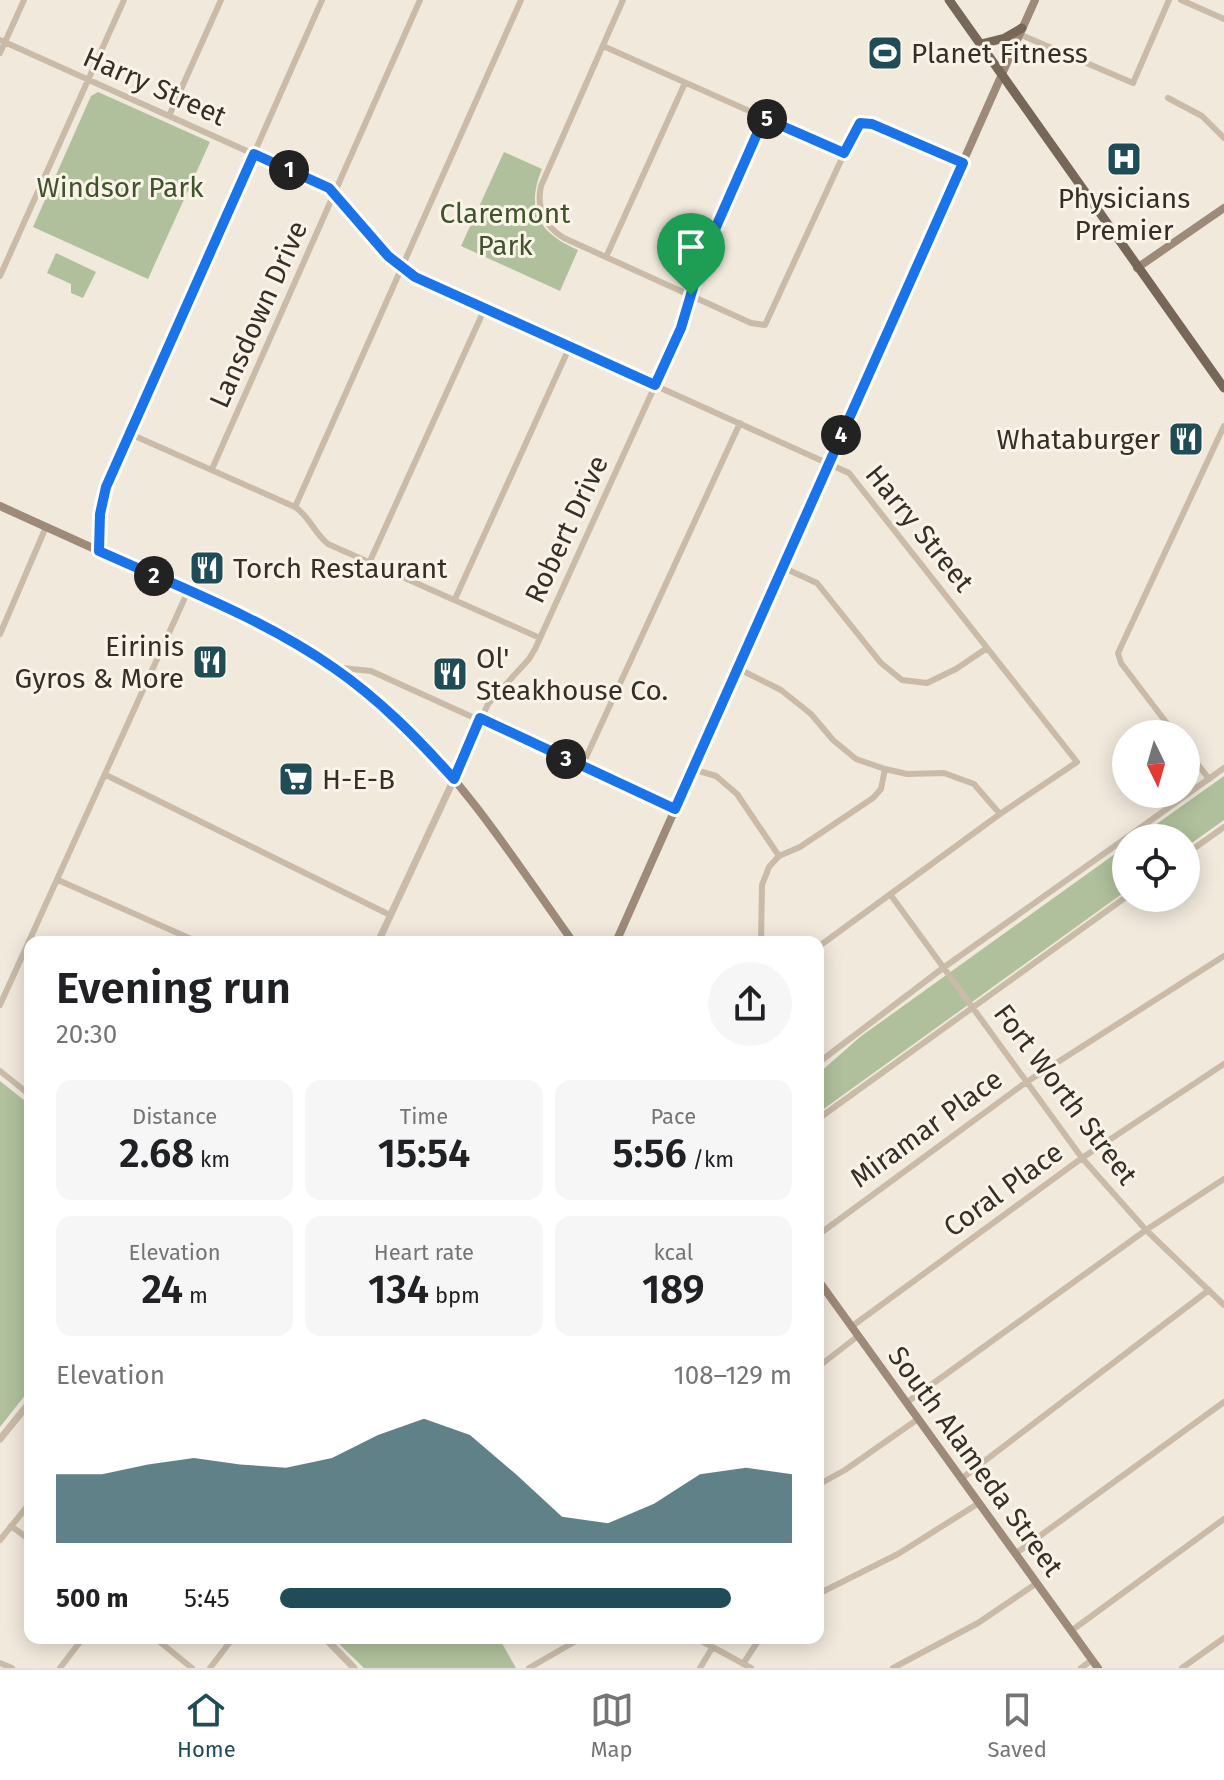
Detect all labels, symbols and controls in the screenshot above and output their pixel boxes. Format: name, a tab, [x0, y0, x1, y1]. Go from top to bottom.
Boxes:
sports icon: Planet Fitness	[866, 34, 904, 72]
place label: Planet Fitness	[911, 37, 1088, 70]
street label: Harry Street	[78, 40, 232, 133]
pin: 5	[747, 99, 787, 139]
text: 5	[761, 105, 773, 132]
hospital icon: Physicians Premier	[1105, 140, 1143, 178]
pin: 1	[269, 150, 309, 190]
text: 1	[284, 156, 294, 183]
park label: Windsor Park	[37, 171, 204, 204]
place label: Physicians Premier	[1058, 182, 1190, 247]
park label: Claremont Park	[440, 197, 571, 262]
pin	[657, 213, 725, 295]
street label: Lansdown Drive	[202, 216, 314, 413]
icon: arrive	[669, 225, 713, 269]
pin: 4	[821, 415, 861, 455]
restaurant icon: Whataburger	[1167, 420, 1205, 458]
text: 4	[835, 421, 847, 448]
place label: Whataburger	[997, 423, 1160, 456]
street label: Robert Drive	[518, 450, 615, 608]
street label: Harry Street	[859, 458, 981, 599]
restaurant icon: Torch Restaurant	[188, 549, 226, 587]
place label: Torch Restaurant	[233, 552, 448, 585]
pin: 2	[134, 556, 174, 596]
text: 2	[148, 562, 160, 589]
place label: Eirinis Gyros & More	[15, 630, 184, 695]
place label: Ol' Steakhouse Co.	[476, 642, 668, 707]
restaurant icon: Eirinis Gyros & More	[191, 643, 229, 681]
restaurant icon: Ol' Steakhouse Co.	[431, 655, 469, 693]
north arrow	[1112, 720, 1200, 808]
map controls	[1112, 720, 1200, 912]
pin: 3	[546, 739, 586, 779]
text: 3	[560, 745, 572, 772]
supermarket icon: H-E-B	[277, 760, 315, 798]
place label: H-E-B	[322, 763, 395, 796]
button: locate	[1112, 824, 1200, 912]
text: Evening run	[56, 962, 291, 1015]
button: share	[708, 962, 792, 1046]
street label: Fort Worth Street	[987, 998, 1145, 1192]
text: 20:30	[56, 1019, 117, 1050]
street label: Miramar Place	[844, 1062, 1009, 1195]
text: Distance	[132, 1103, 217, 1130]
text: Time	[400, 1103, 448, 1130]
text: Pace	[651, 1103, 696, 1130]
text: 2.68	[119, 1130, 194, 1178]
text: 15:54	[378, 1130, 470, 1178]
text: 5:56	[612, 1130, 687, 1178]
street label: Coral Place	[937, 1135, 1069, 1244]
text: km	[194, 1146, 230, 1173]
text: /km	[687, 1146, 734, 1173]
text: Elevation	[129, 1239, 221, 1266]
text: Heart rate	[374, 1239, 474, 1266]
text: kcal	[654, 1239, 693, 1266]
text: 24	[142, 1266, 183, 1314]
text: 134	[368, 1266, 429, 1314]
text: 189	[642, 1266, 705, 1314]
text: m	[183, 1282, 208, 1309]
text: bpm	[429, 1282, 480, 1309]
street label: South Alameda Street	[881, 1340, 1071, 1583]
text: Elevation	[56, 1360, 165, 1391]
text: 108–129 m	[674, 1360, 792, 1391]
text: 500 m	[56, 1583, 129, 1614]
text: 5:45	[184, 1583, 230, 1614]
tab: Home	[177, 1688, 236, 1763]
tab: Map	[590, 1688, 634, 1763]
tab: Saved	[988, 1688, 1047, 1763]

